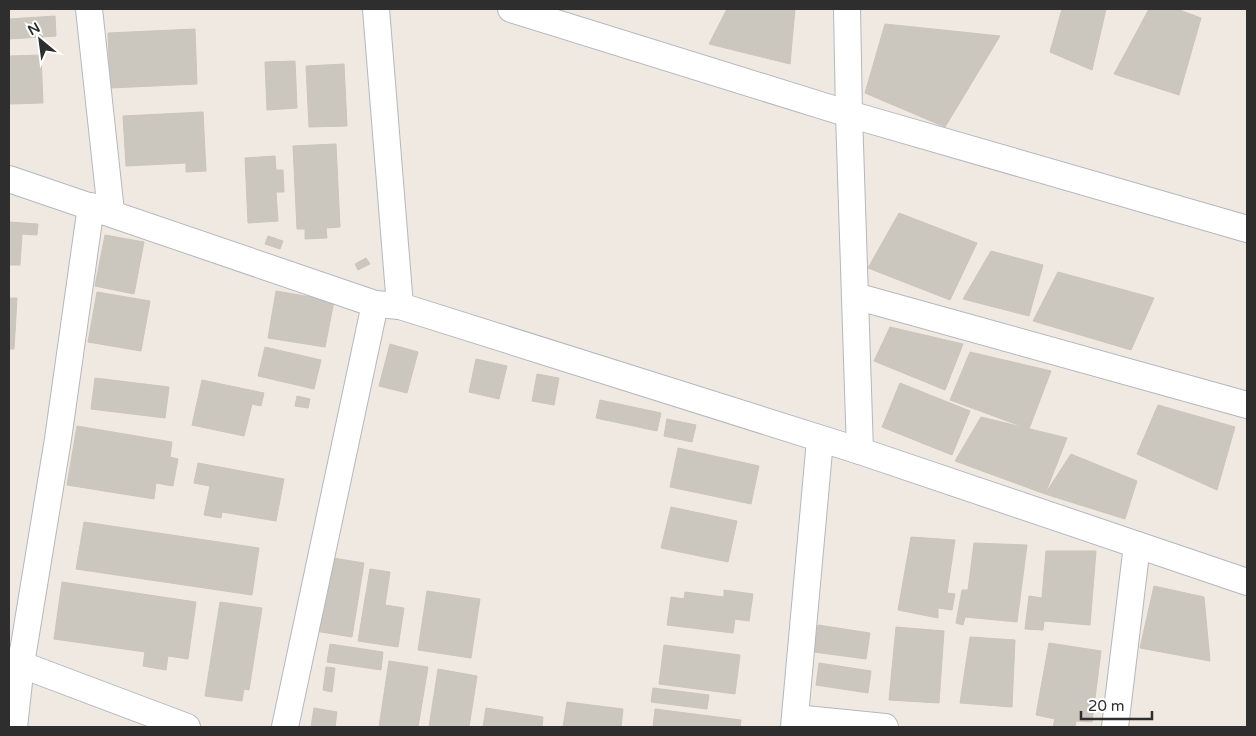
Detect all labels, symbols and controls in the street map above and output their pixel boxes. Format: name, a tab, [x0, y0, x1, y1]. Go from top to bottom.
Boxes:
north arrow	[15, 15, 65, 65]
text: N	[25, 19, 43, 39]
scale bar	[1081, 688, 1152, 720]
text: 20 m	[1088, 697, 1125, 715]

